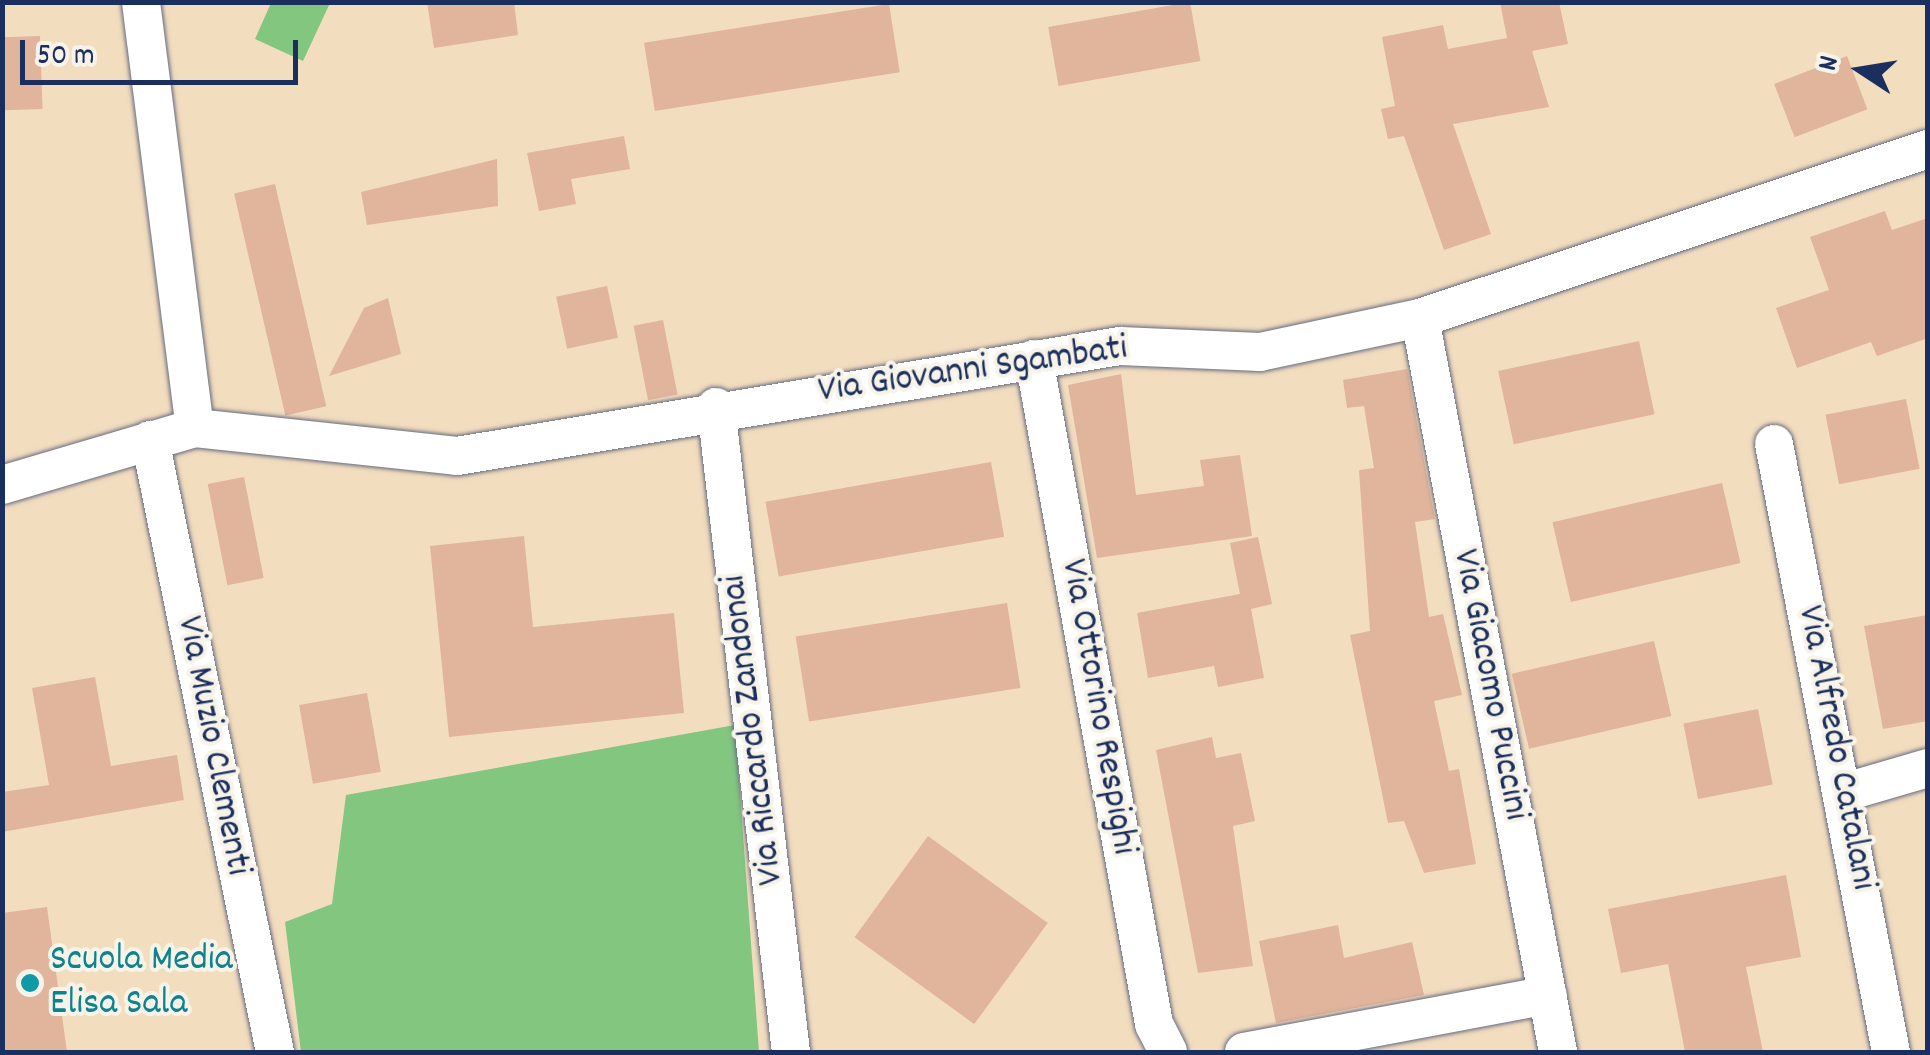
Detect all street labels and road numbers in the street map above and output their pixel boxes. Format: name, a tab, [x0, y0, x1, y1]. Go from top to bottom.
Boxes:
street label: Via Giovanni Sgambati	[815, 327, 1131, 415]
street label: Via Giacomo Puccini	[1440, 546, 1538, 824]
street label: Via Ottorino Respighi	[1049, 556, 1145, 858]
street label: Via Riccardo Zandonai	[712, 572, 796, 888]
street label: Via Alfredo Catalani	[1785, 602, 1885, 894]
street label: Via Muzio Clementi	[164, 612, 260, 880]

